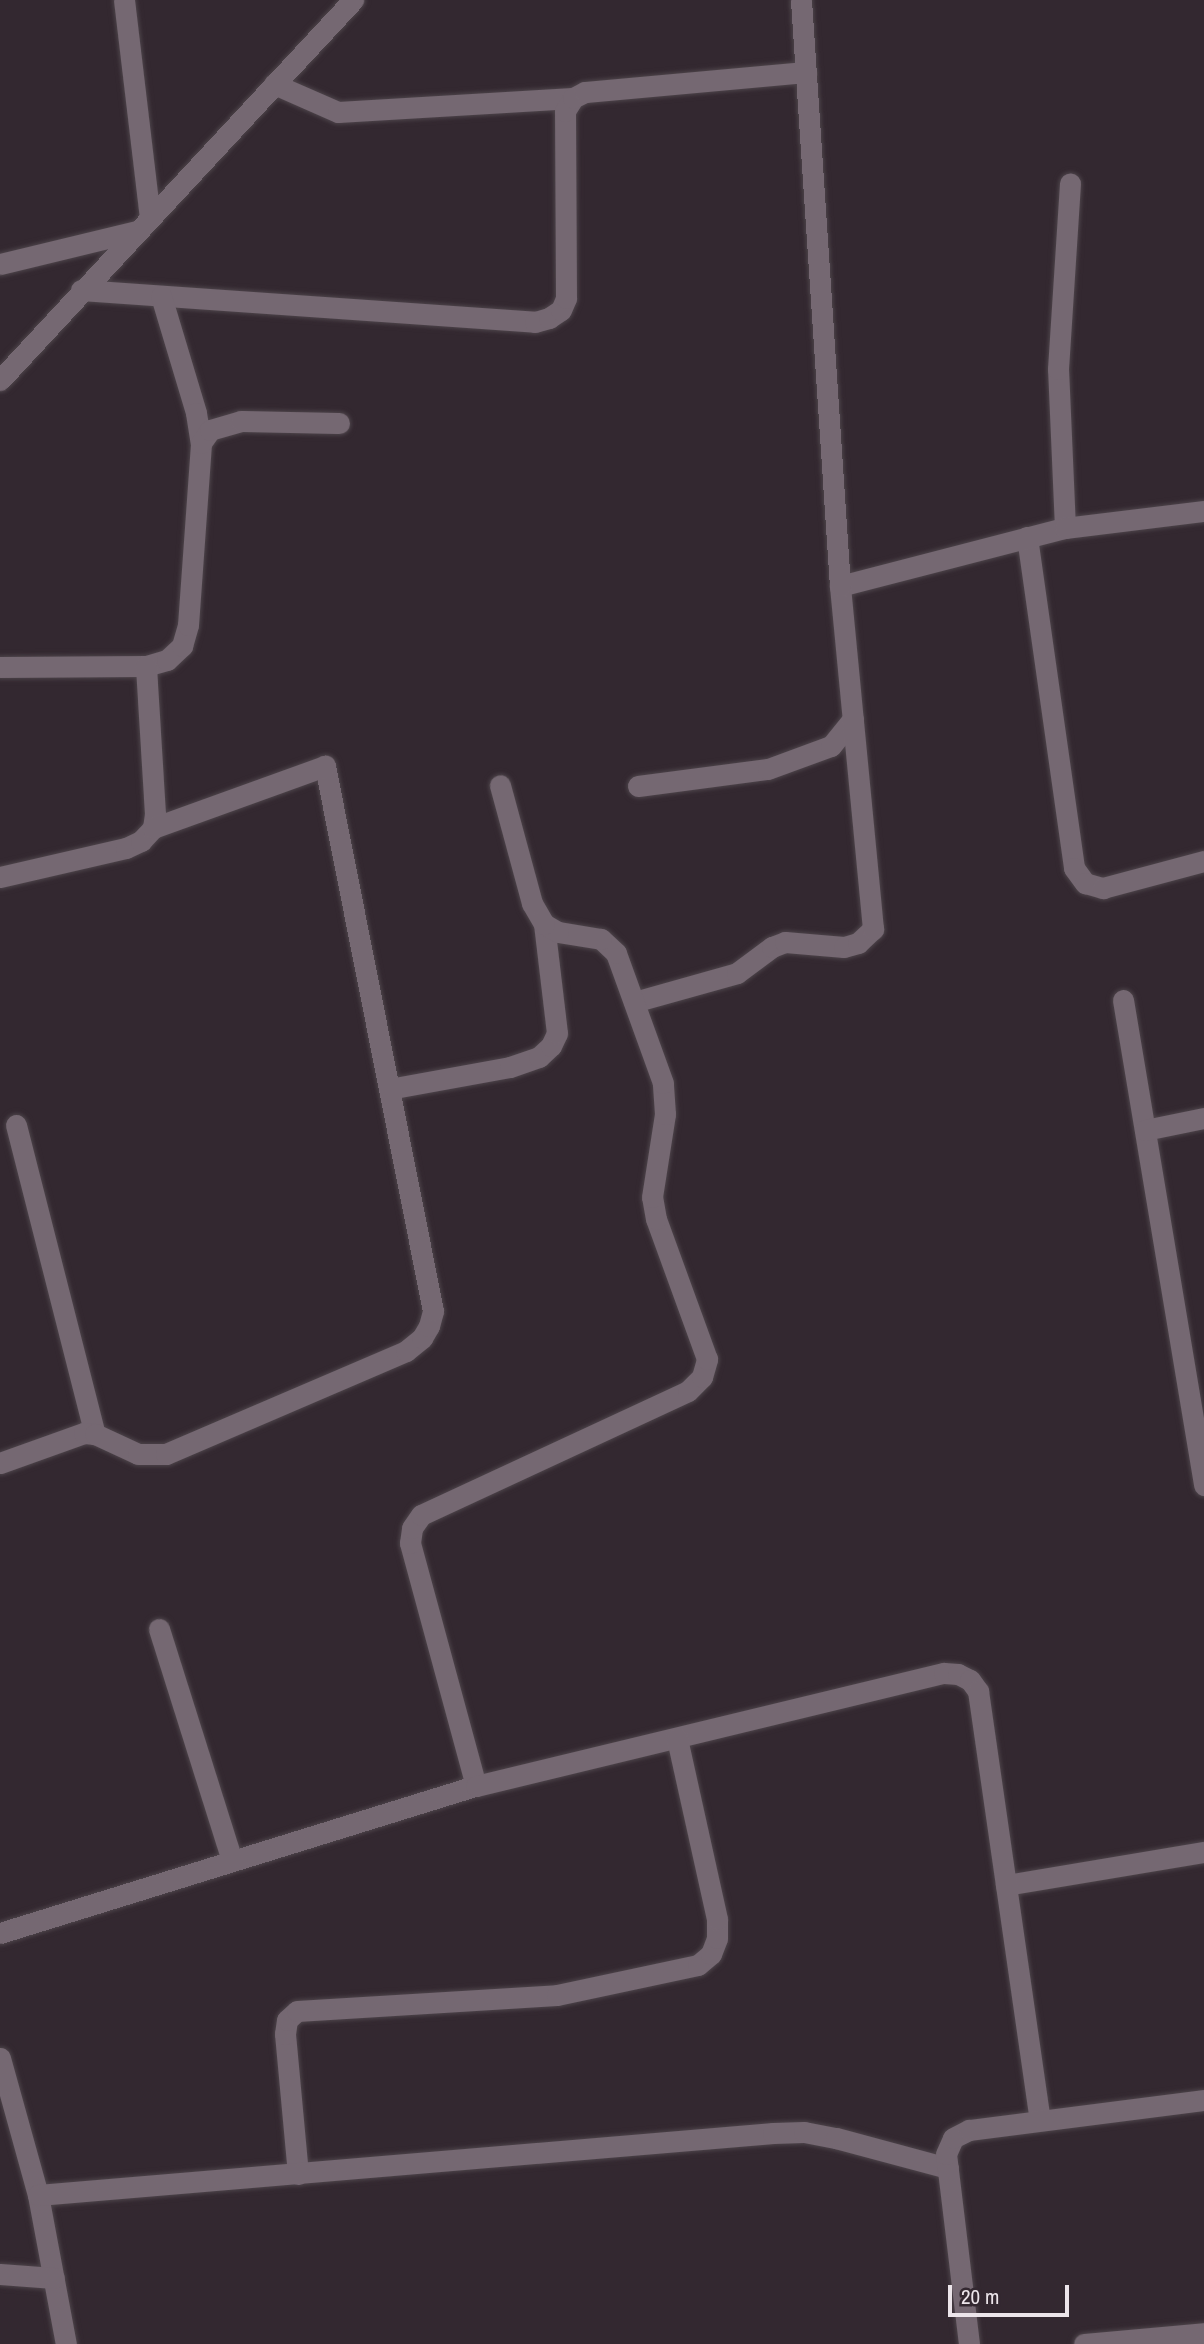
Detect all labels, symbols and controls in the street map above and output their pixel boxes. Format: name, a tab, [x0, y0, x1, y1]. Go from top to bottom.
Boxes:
scale bar	[952, 2270, 1073, 2314]
text: 20 m	[961, 2282, 999, 2311]

